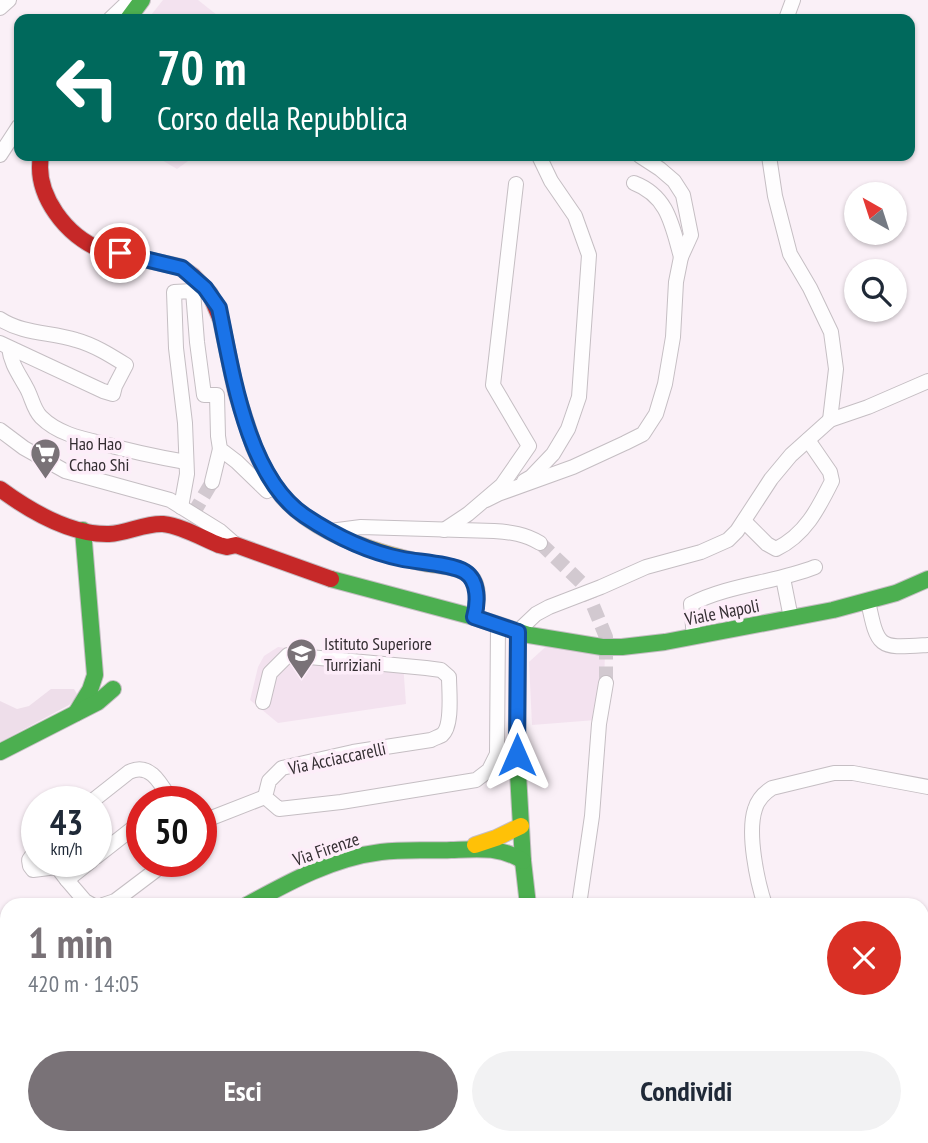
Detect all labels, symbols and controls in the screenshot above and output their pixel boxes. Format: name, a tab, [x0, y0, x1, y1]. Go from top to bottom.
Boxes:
text: 70 m	[157, 35, 246, 99]
icon: left	[42, 42, 133, 133]
text: Corso della Repubblica	[157, 97, 408, 139]
north arrow	[844, 182, 906, 245]
map controls	[844, 182, 907, 322]
pin	[90, 223, 150, 283]
icon: arrive	[101, 234, 139, 272]
button: search	[844, 259, 907, 322]
place label: Hao Hao Cchao Shi	[69, 432, 129, 476]
supermarket icon: Hao Hao Cchao Shi	[29, 436, 63, 480]
street label: Viale Napoli	[682, 594, 761, 631]
place label: Istituto Superiore Turriziani	[324, 632, 432, 676]
school or university icon: Istituto Superiore Turriziani	[284, 636, 318, 680]
position arrow	[480, 718, 554, 792]
street label: Via Acciaccarelli	[285, 736, 388, 780]
speed limit sign: 50	[126, 786, 217, 877]
text: 43	[50, 799, 83, 845]
street label: Via Firenze	[289, 827, 362, 871]
text: km/h	[51, 837, 82, 860]
text: 1 min	[28, 915, 113, 970]
button: close	[827, 921, 901, 995]
text: 420 m · 14:05	[28, 969, 140, 998]
button: Esci	[28, 1051, 458, 1131]
button: Condividi	[472, 1051, 901, 1131]

